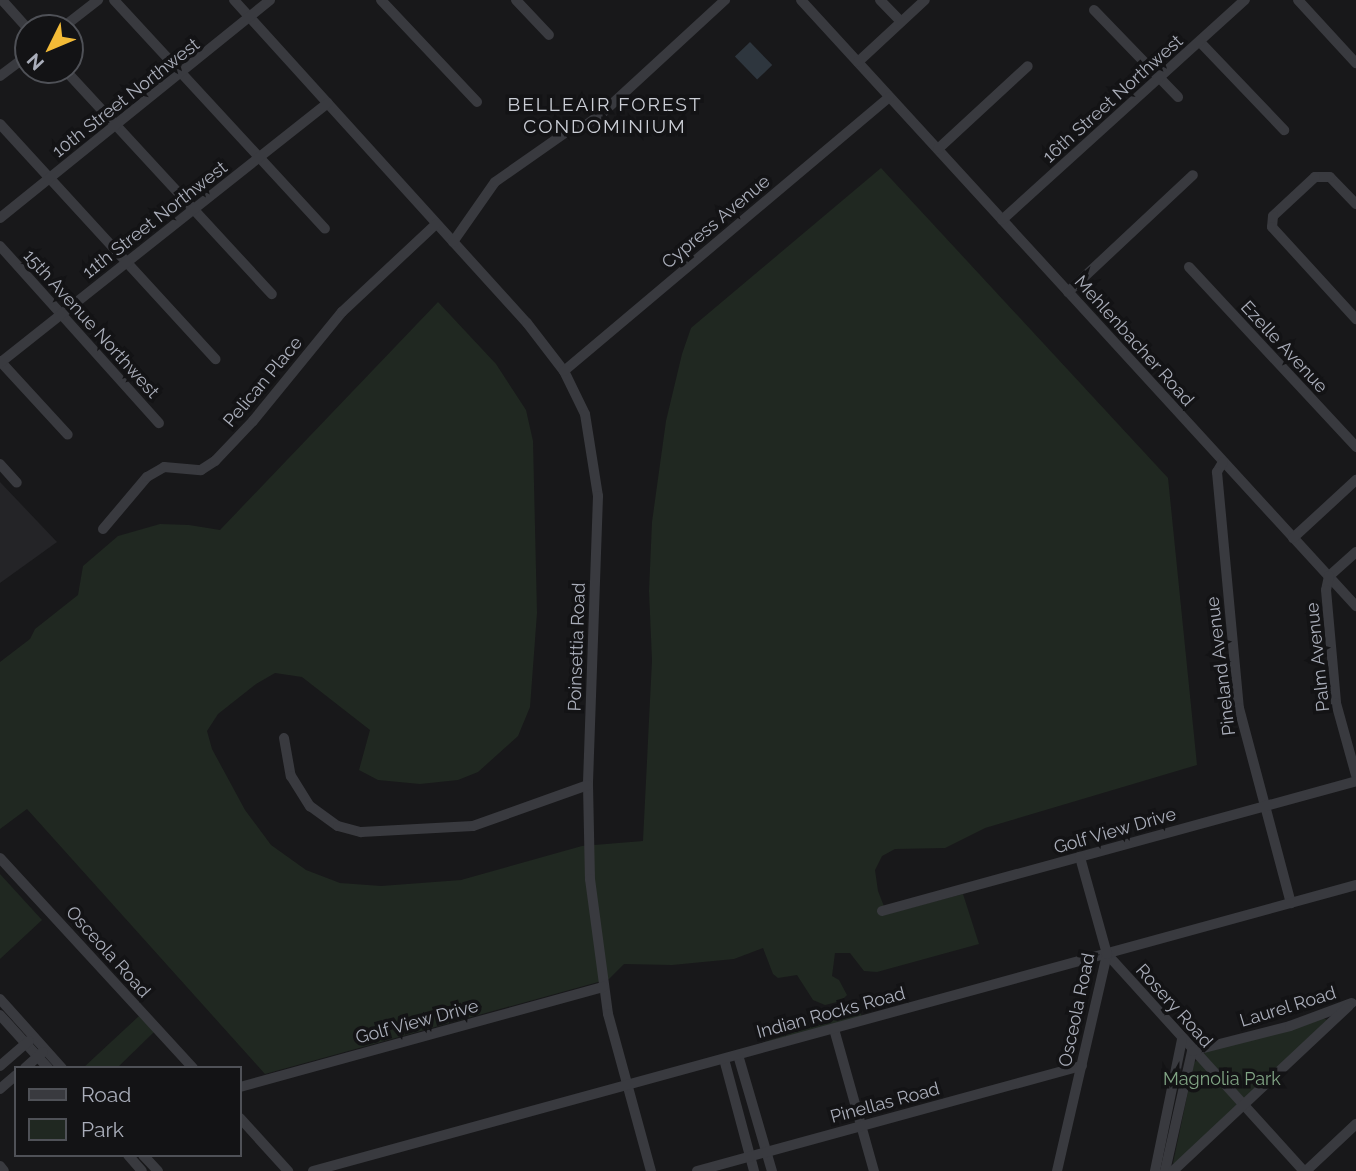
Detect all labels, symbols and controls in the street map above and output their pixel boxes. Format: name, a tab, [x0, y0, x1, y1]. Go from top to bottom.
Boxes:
north arrow	[14, 14, 84, 84]
street label: 16th Street Northwest	[1039, 30, 1187, 168]
street label: 10th Street Northwest	[48, 34, 204, 162]
text: N	[22, 49, 48, 75]
district label: BELLEAIR FOREST CONDOMINIUM	[509, 94, 701, 138]
street label: 11th Street Northwest	[78, 157, 232, 283]
street label: Cypress Avenue	[657, 170, 775, 274]
street label: 15th Avenue Northwest	[18, 245, 164, 403]
street label: Mehlenbacher Road	[1070, 271, 1198, 411]
street label: Ezelle Avenue	[1236, 296, 1332, 398]
street label: Pelican Place	[219, 332, 307, 432]
street label: Poinsettia Road	[564, 582, 590, 712]
street label: Pineland Avenue	[1202, 595, 1240, 737]
street label: Palm Avenue	[1302, 601, 1334, 713]
street label: Golf View Drive	[1051, 803, 1179, 859]
street label: Osceola Road	[61, 902, 155, 1002]
street label: Osceola Road	[1054, 951, 1100, 1069]
street label: Rosery Road	[1131, 960, 1217, 1052]
street label: Laurel Road	[1237, 982, 1339, 1032]
street label: Indian Rocks Road	[754, 983, 908, 1043]
street label: Golf View Drive	[353, 995, 481, 1049]
legend	[14, 1066, 242, 1157]
park label: Magnolia Park	[1163, 1068, 1281, 1090]
street label: Pinellas Road	[828, 1078, 942, 1128]
text: Road	[81, 1082, 131, 1107]
text: Park	[81, 1117, 124, 1142]

